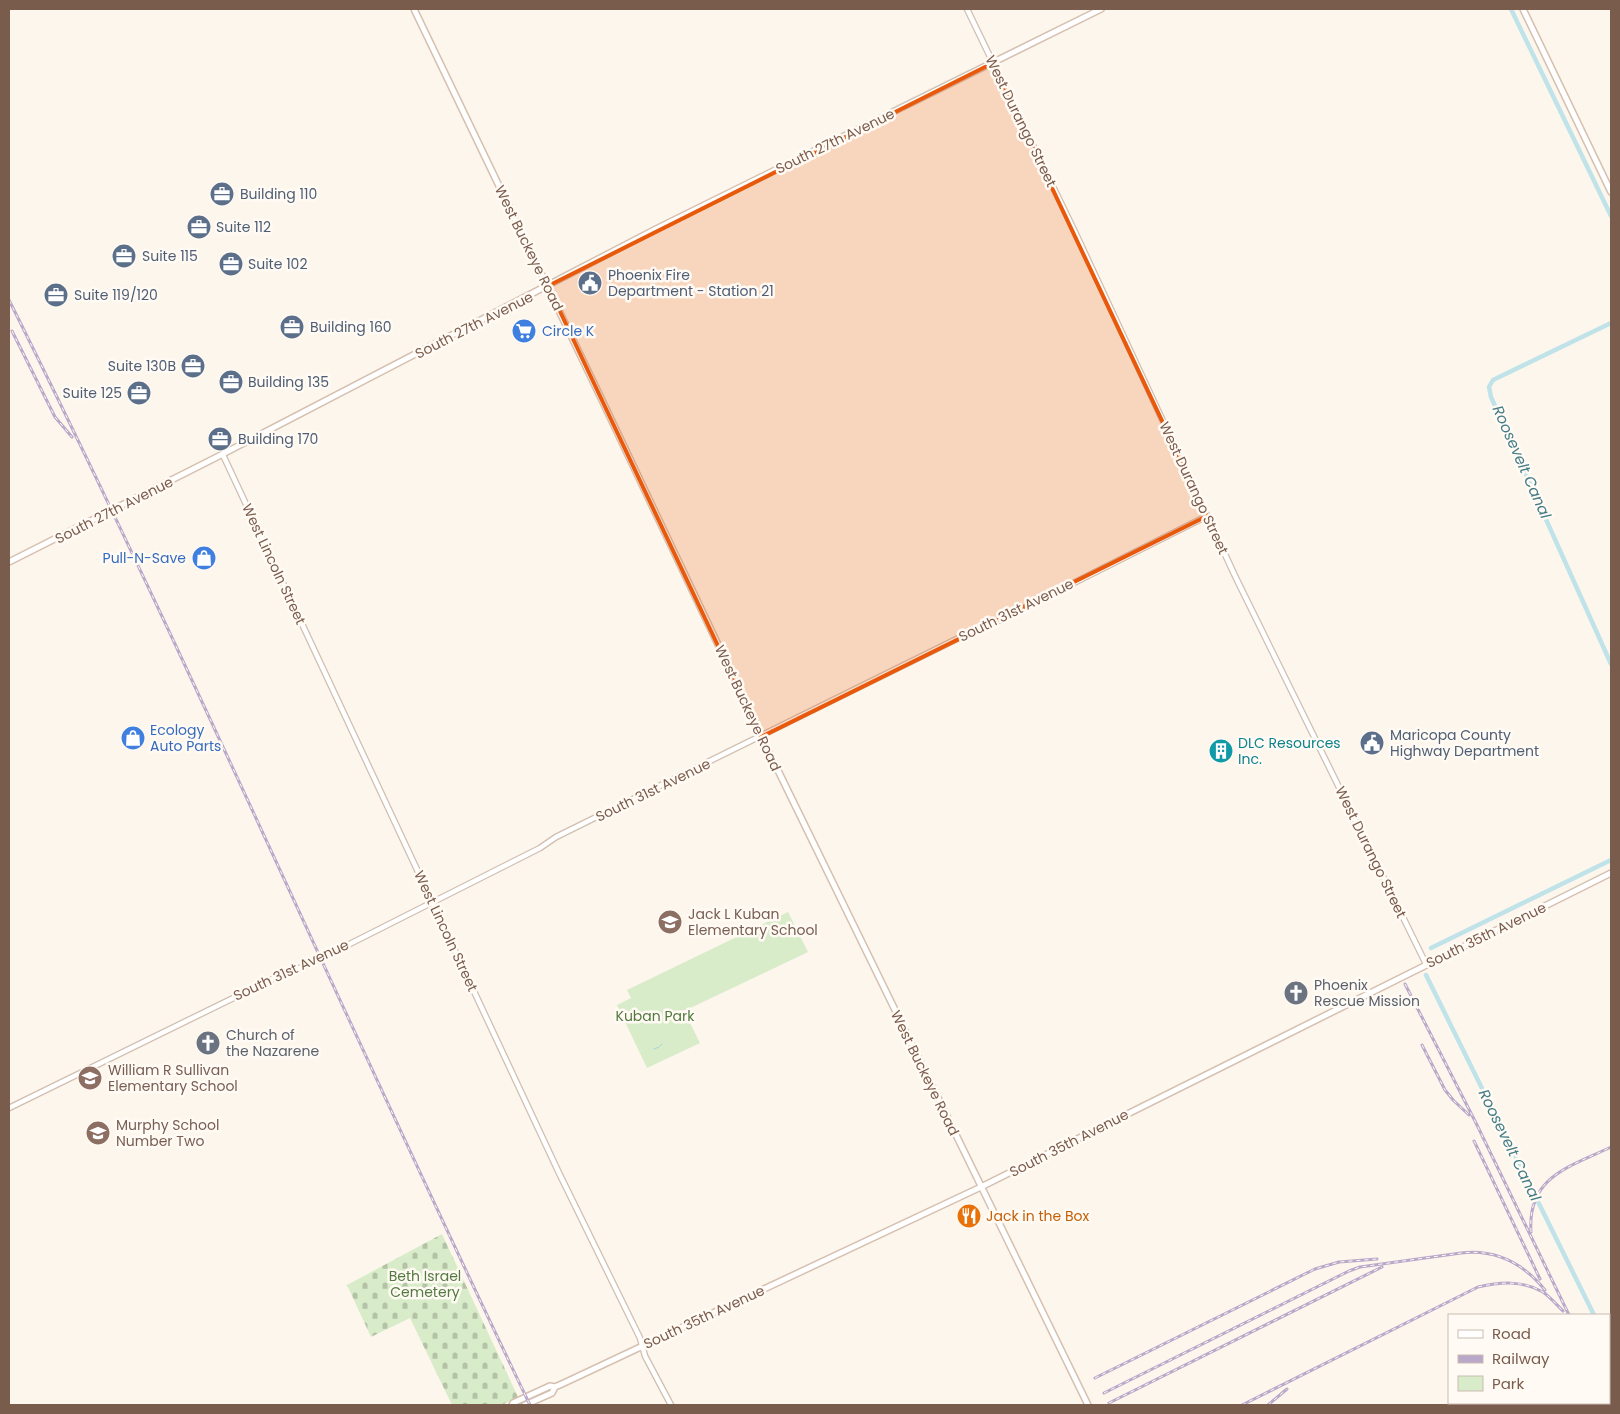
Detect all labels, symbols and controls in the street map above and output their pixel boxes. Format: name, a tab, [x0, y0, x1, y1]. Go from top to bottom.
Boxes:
street label: West Durango Street	[980, 52, 1062, 190]
street label: South 27th Avenue	[772, 103, 898, 178]
office icon: Building 110	[209, 181, 235, 207]
street label: West Buckeye Road	[490, 182, 568, 314]
place label: Building 110	[240, 184, 317, 204]
office icon: Suite 112	[186, 214, 212, 240]
place label: Suite 112	[216, 217, 271, 237]
office icon: Suite 115	[111, 243, 137, 269]
place label: Suite 115	[142, 246, 198, 266]
office icon: Suite 102	[218, 251, 244, 277]
place label: Suite 102	[248, 254, 307, 274]
place label: Phoenix Fire Department - Station 21	[608, 265, 774, 301]
public building icon: Phoenix Fire Department - Station 21	[577, 270, 603, 296]
office icon: Suite 119/120	[43, 282, 69, 308]
place label: Suite 119/120	[74, 285, 158, 305]
street label: South 27th Avenue	[412, 286, 537, 363]
office icon: Building 160	[279, 314, 305, 340]
place label: Building 160	[310, 317, 392, 337]
supermarket icon: Circle K	[511, 318, 537, 344]
place label: Circle K	[542, 321, 595, 341]
office icon: Suite 130B	[180, 353, 206, 379]
place label: Suite 130B	[108, 356, 176, 376]
office icon: Building 135	[218, 369, 244, 395]
place label: Building 135	[248, 372, 329, 392]
office icon: Suite 125	[126, 380, 152, 406]
place label: Suite 125	[63, 383, 122, 403]
water label: Roosevelt Canal	[1488, 402, 1557, 522]
street label: West Durango Street	[1154, 418, 1234, 558]
office icon: Building 170	[207, 426, 233, 452]
place label: Building 170	[238, 429, 318, 449]
street label: South 27th Avenue	[52, 471, 177, 548]
street label: West Lincoln Street	[237, 500, 311, 628]
shop icon: Pull-N-Save	[191, 545, 217, 571]
place label: Pull-N-Save	[103, 548, 186, 568]
street label: South 31st Avenue	[955, 573, 1077, 646]
street label: West Buckeye Road	[710, 642, 786, 774]
place label: Ecology Auto Parts	[150, 720, 221, 756]
shop icon: Ecology Auto Parts	[120, 725, 146, 751]
place label: Maricopa County Highway Department	[1390, 725, 1539, 761]
public building icon: Maricopa County Highway Department	[1359, 730, 1385, 756]
place label: DLC Resources Inc.	[1238, 733, 1341, 769]
building icon: DLC Resources Inc.	[1208, 738, 1234, 764]
street label: South 31st Avenue	[592, 753, 714, 826]
street label: West Durango Street	[1330, 783, 1412, 921]
street label: West Lincoln Street	[409, 867, 483, 995]
street label: South 35th Avenue	[1423, 897, 1550, 973]
place label: Jack L Kuban Elementary School	[688, 904, 818, 940]
school or university icon: Jack L Kuban Elementary School	[657, 909, 683, 935]
street label: South 31st Avenue	[230, 934, 352, 1006]
place label: Phoenix Rescue Mission	[1314, 975, 1420, 1011]
church icon: Phoenix Rescue Mission	[1283, 980, 1309, 1006]
park label: Kuban Park	[616, 1006, 695, 1026]
street label: West Buckeye Road	[886, 1007, 964, 1139]
place label: Church of the Nazarene	[226, 1025, 319, 1061]
church icon: Church of the Nazarene	[195, 1030, 221, 1056]
place label: William R Sullivan Elementary School	[108, 1060, 238, 1096]
school or university icon: William R Sullivan Elementary School	[77, 1065, 103, 1091]
water label: Roosevelt Canal	[1474, 1086, 1546, 1205]
street label: South 35th Avenue	[1006, 1104, 1132, 1182]
place label: Murphy School Number Two	[116, 1115, 219, 1151]
school or university icon: Murphy School Number Two	[85, 1120, 111, 1146]
restaurant icon: Jack in the Box	[956, 1203, 982, 1229]
place label: Jack in the Box	[986, 1206, 1089, 1226]
park label: Beth Israel Cemetery	[389, 1266, 461, 1302]
street label: South 35th Avenue	[640, 1280, 768, 1354]
legend	[1448, 1314, 1610, 1404]
text: Road	[1492, 1323, 1531, 1344]
text: Railway	[1492, 1348, 1550, 1369]
text: Park	[1492, 1373, 1524, 1394]

